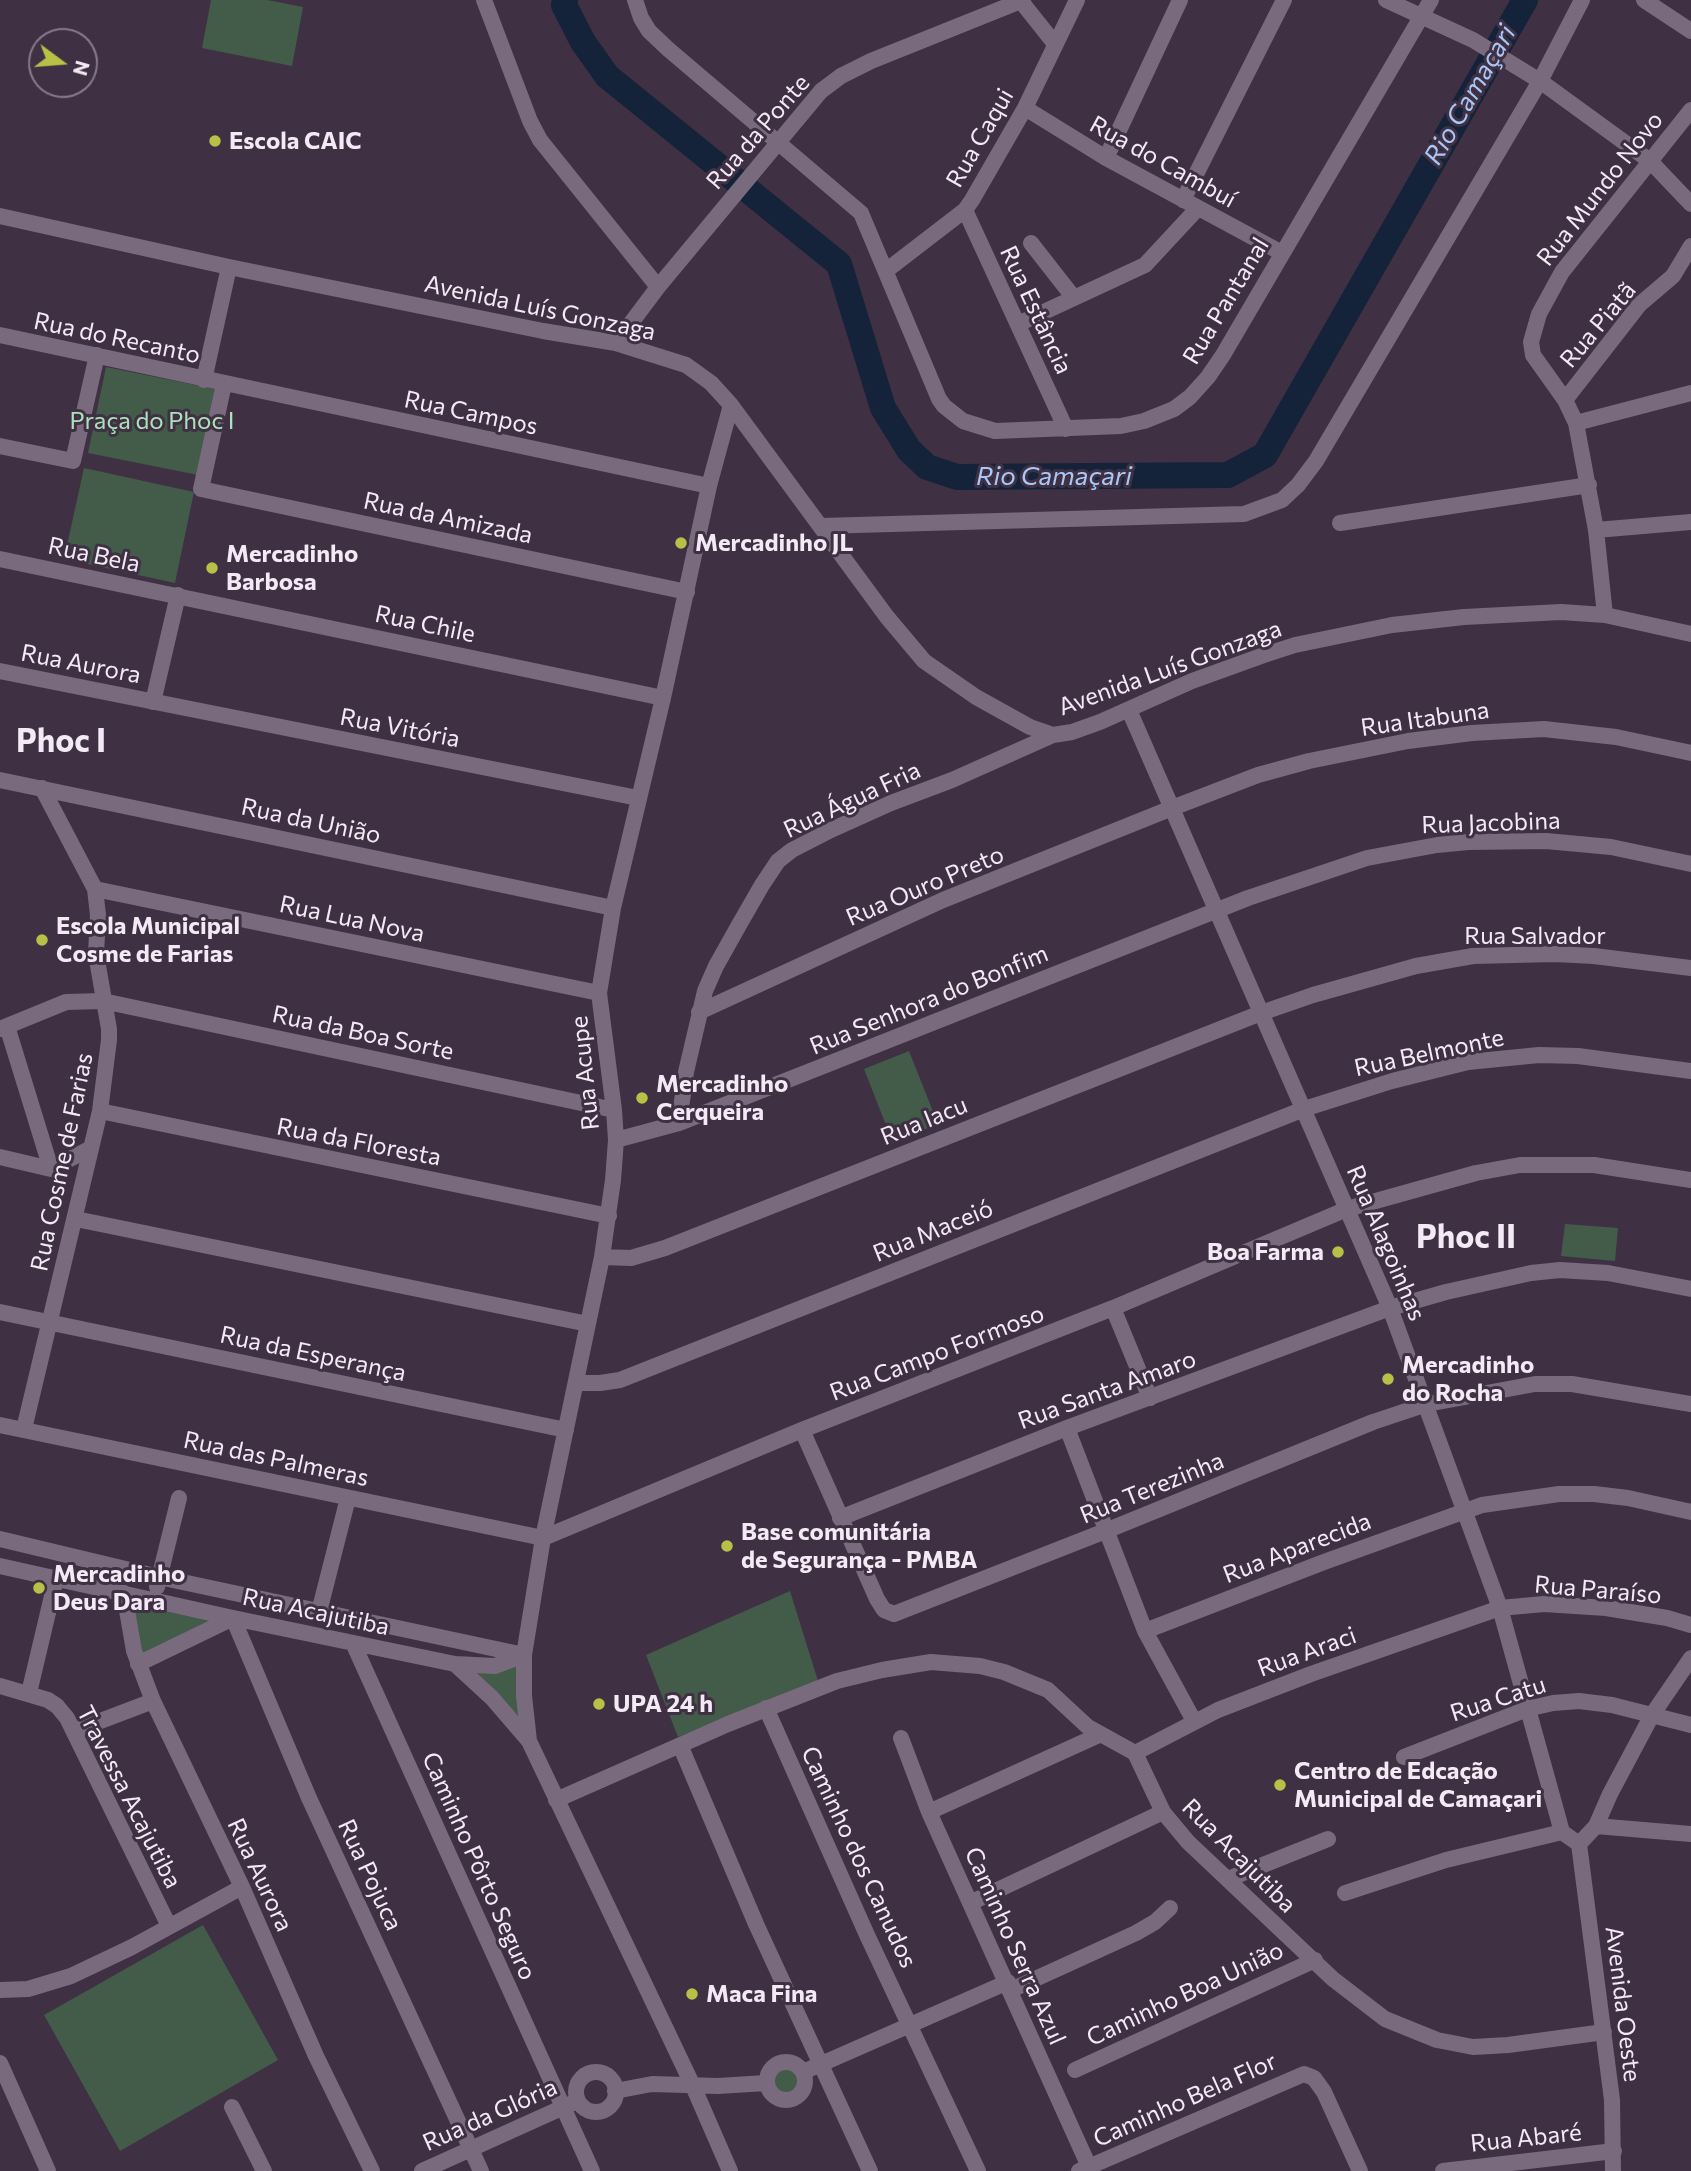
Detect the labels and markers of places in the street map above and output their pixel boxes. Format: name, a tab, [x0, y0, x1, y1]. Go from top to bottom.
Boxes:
place label: Escola CAIC	[229, 127, 362, 155]
marker: Escola CAIC	[207, 133, 223, 149]
place label: Mercadinho JL	[695, 529, 853, 557]
marker: Mercadinho JL	[673, 535, 689, 551]
place label: Mercadinho Barbosa	[226, 540, 358, 596]
marker: Mercadinho Barbosa	[204, 560, 220, 576]
place label: Escola Municipal Cosme de Farias	[56, 912, 240, 968]
marker: Escola Municipal Cosme de Farias	[34, 932, 50, 948]
place label: Mercadinho Cerqueira	[656, 1070, 788, 1126]
marker: Mercadinho Cerqueira	[634, 1090, 650, 1106]
place label: Boa Farma	[1207, 1238, 1324, 1266]
marker: Boa Farma	[1330, 1244, 1346, 1260]
place label: Mercadinho do Rocha	[1402, 1351, 1534, 1407]
marker: Mercadinho do Rocha	[1380, 1371, 1396, 1387]
place label: Base comunitária de Segurança - PMBA	[741, 1518, 977, 1574]
marker: Base comunitária de Segurança - PMBA	[719, 1538, 735, 1554]
place label: Mercadinho Deus Dara	[53, 1560, 185, 1616]
marker: Mercadinho Deus Dara	[31, 1580, 47, 1596]
place label: UPA 24 h	[613, 1690, 713, 1718]
marker: UPA 24 h	[591, 1696, 607, 1712]
place label: Centro de Edcação Municipal de Camaçari	[1294, 1757, 1542, 1813]
marker: Centro de Edcação Municipal de Camaçari	[1272, 1777, 1288, 1793]
place label: Maca Fina	[706, 1980, 817, 2008]
marker: Maca Fina	[684, 1986, 700, 2002]

